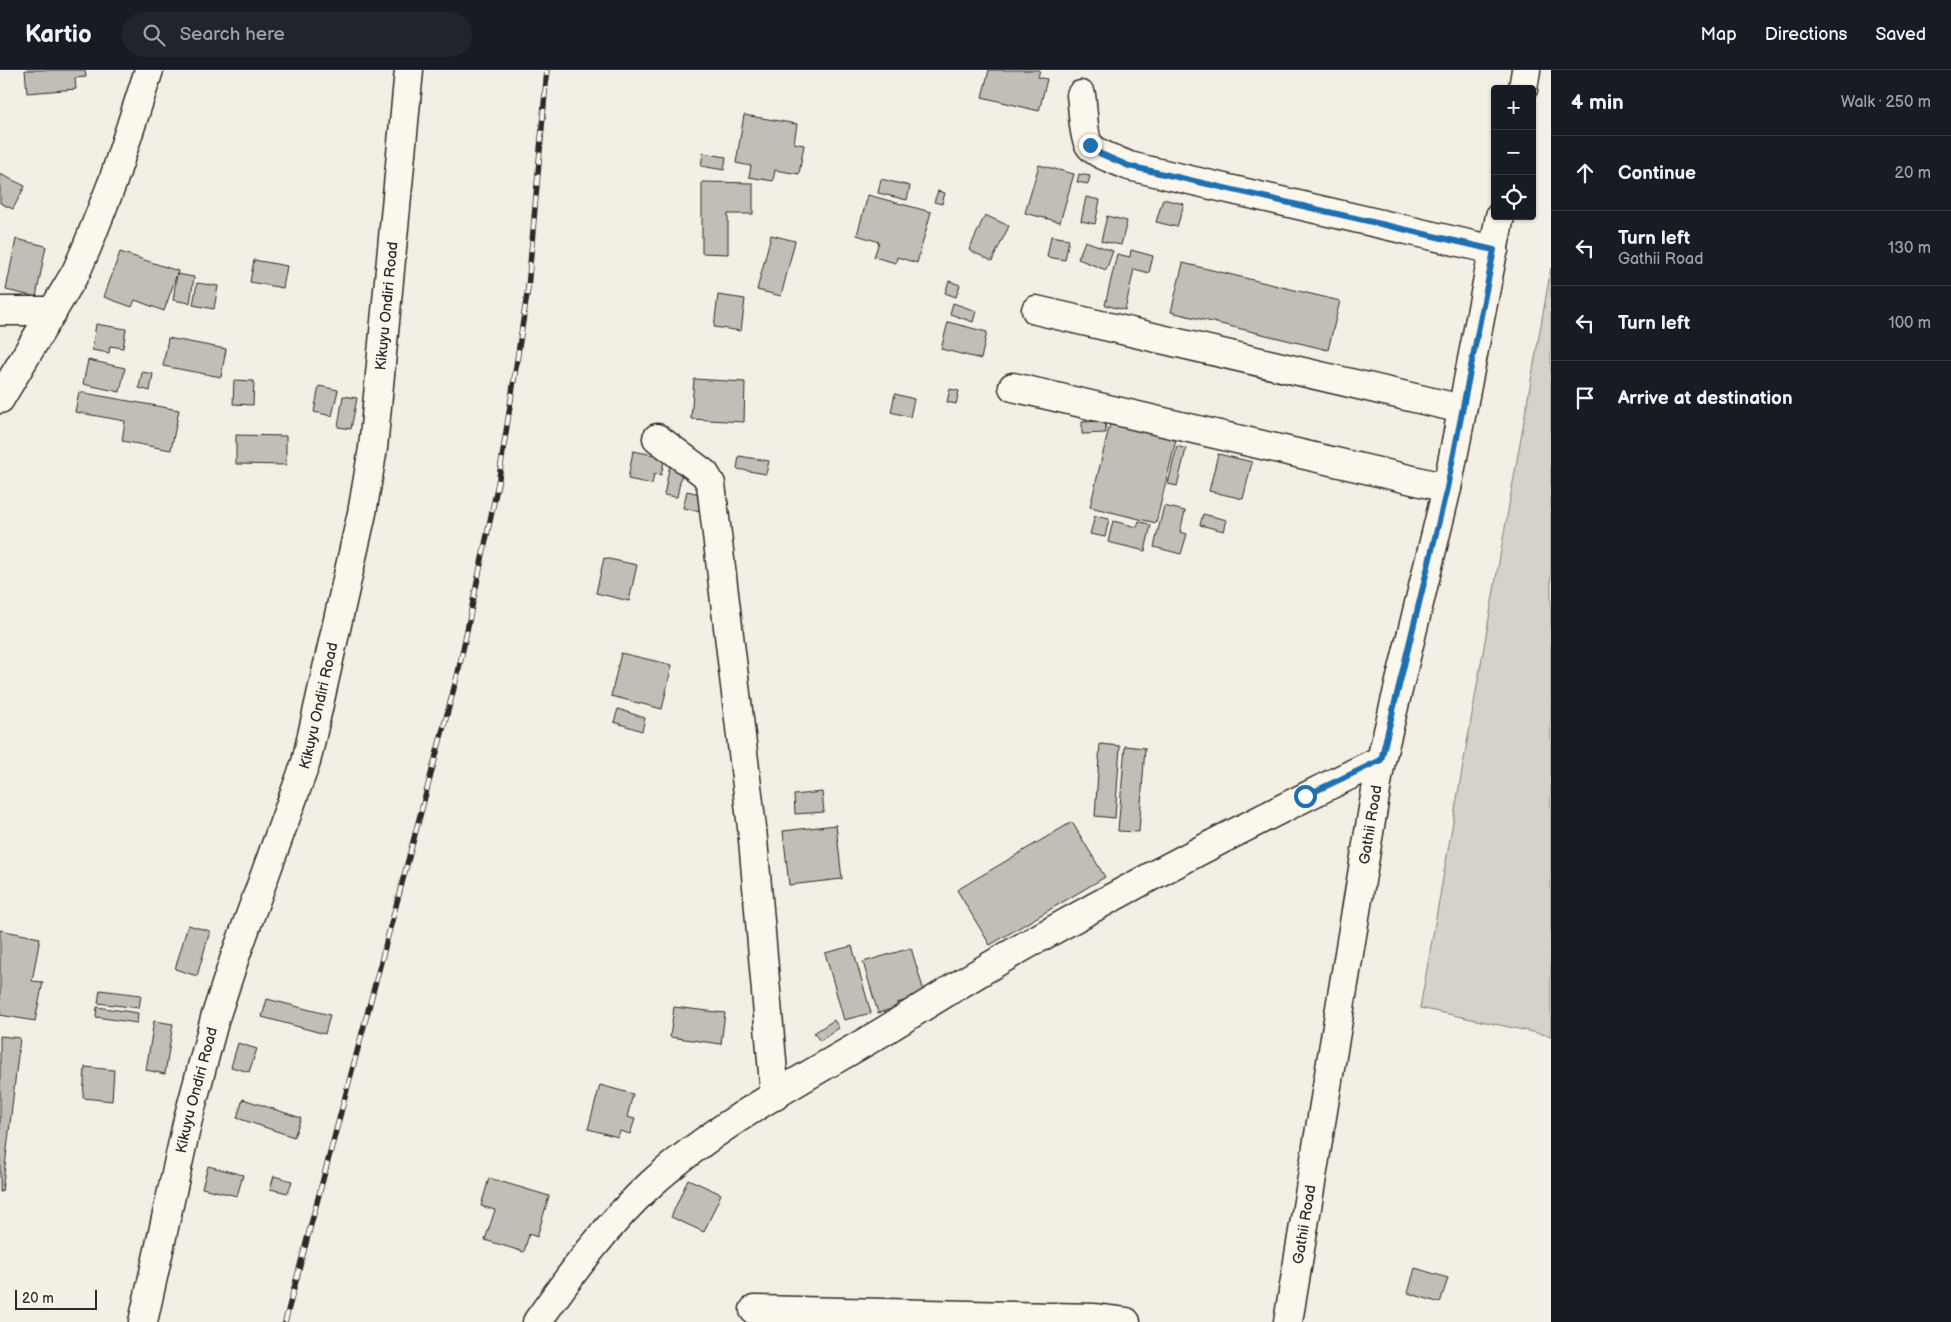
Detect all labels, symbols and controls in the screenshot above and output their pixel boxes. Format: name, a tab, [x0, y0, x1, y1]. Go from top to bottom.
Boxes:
search box	[122, 12, 472, 57]
text: Kartio	[25, 20, 92, 49]
icon: search	[140, 21, 168, 49]
text: Search here	[180, 23, 285, 46]
text: Map	[1701, 24, 1737, 45]
text: Directions	[1765, 24, 1847, 45]
text: Saved	[1875, 24, 1926, 45]
map controls	[1491, 85, 1536, 220]
button: +	[1491, 85, 1536, 130]
text: 4 min	[1571, 90, 1624, 115]
text: Walk · 250 m	[1841, 93, 1931, 112]
button: −	[1491, 130, 1536, 175]
route end	[1079, 134, 1102, 157]
icon: ahead	[1571, 159, 1599, 187]
text: Continue	[1618, 162, 1696, 185]
text: 20 m	[1895, 164, 1931, 183]
button: locate	[1491, 175, 1536, 220]
text: Turn left	[1618, 227, 1690, 250]
icon: left	[1571, 234, 1599, 262]
text: 130 m	[1888, 239, 1931, 258]
street label: Kikuyu Ondiri Road	[371, 241, 403, 371]
text: Gathii Road	[1618, 250, 1703, 269]
icon: left	[1571, 309, 1599, 337]
text: Turn left	[1618, 312, 1690, 335]
text: 100 m	[1888, 314, 1931, 333]
icon: arrive	[1571, 384, 1599, 412]
text: Arrive at destination	[1618, 387, 1793, 410]
street label: Kikuyu Ondiri Road	[295, 641, 343, 772]
street label: Gathii Road	[1355, 784, 1387, 866]
route start	[1294, 785, 1317, 808]
street label: Kikuyu Ondiri Road	[172, 1025, 222, 1155]
street label: Gathii Road	[1289, 1183, 1321, 1265]
scale bar	[15, 1287, 98, 1310]
text: 20 m	[22, 1290, 54, 1307]

